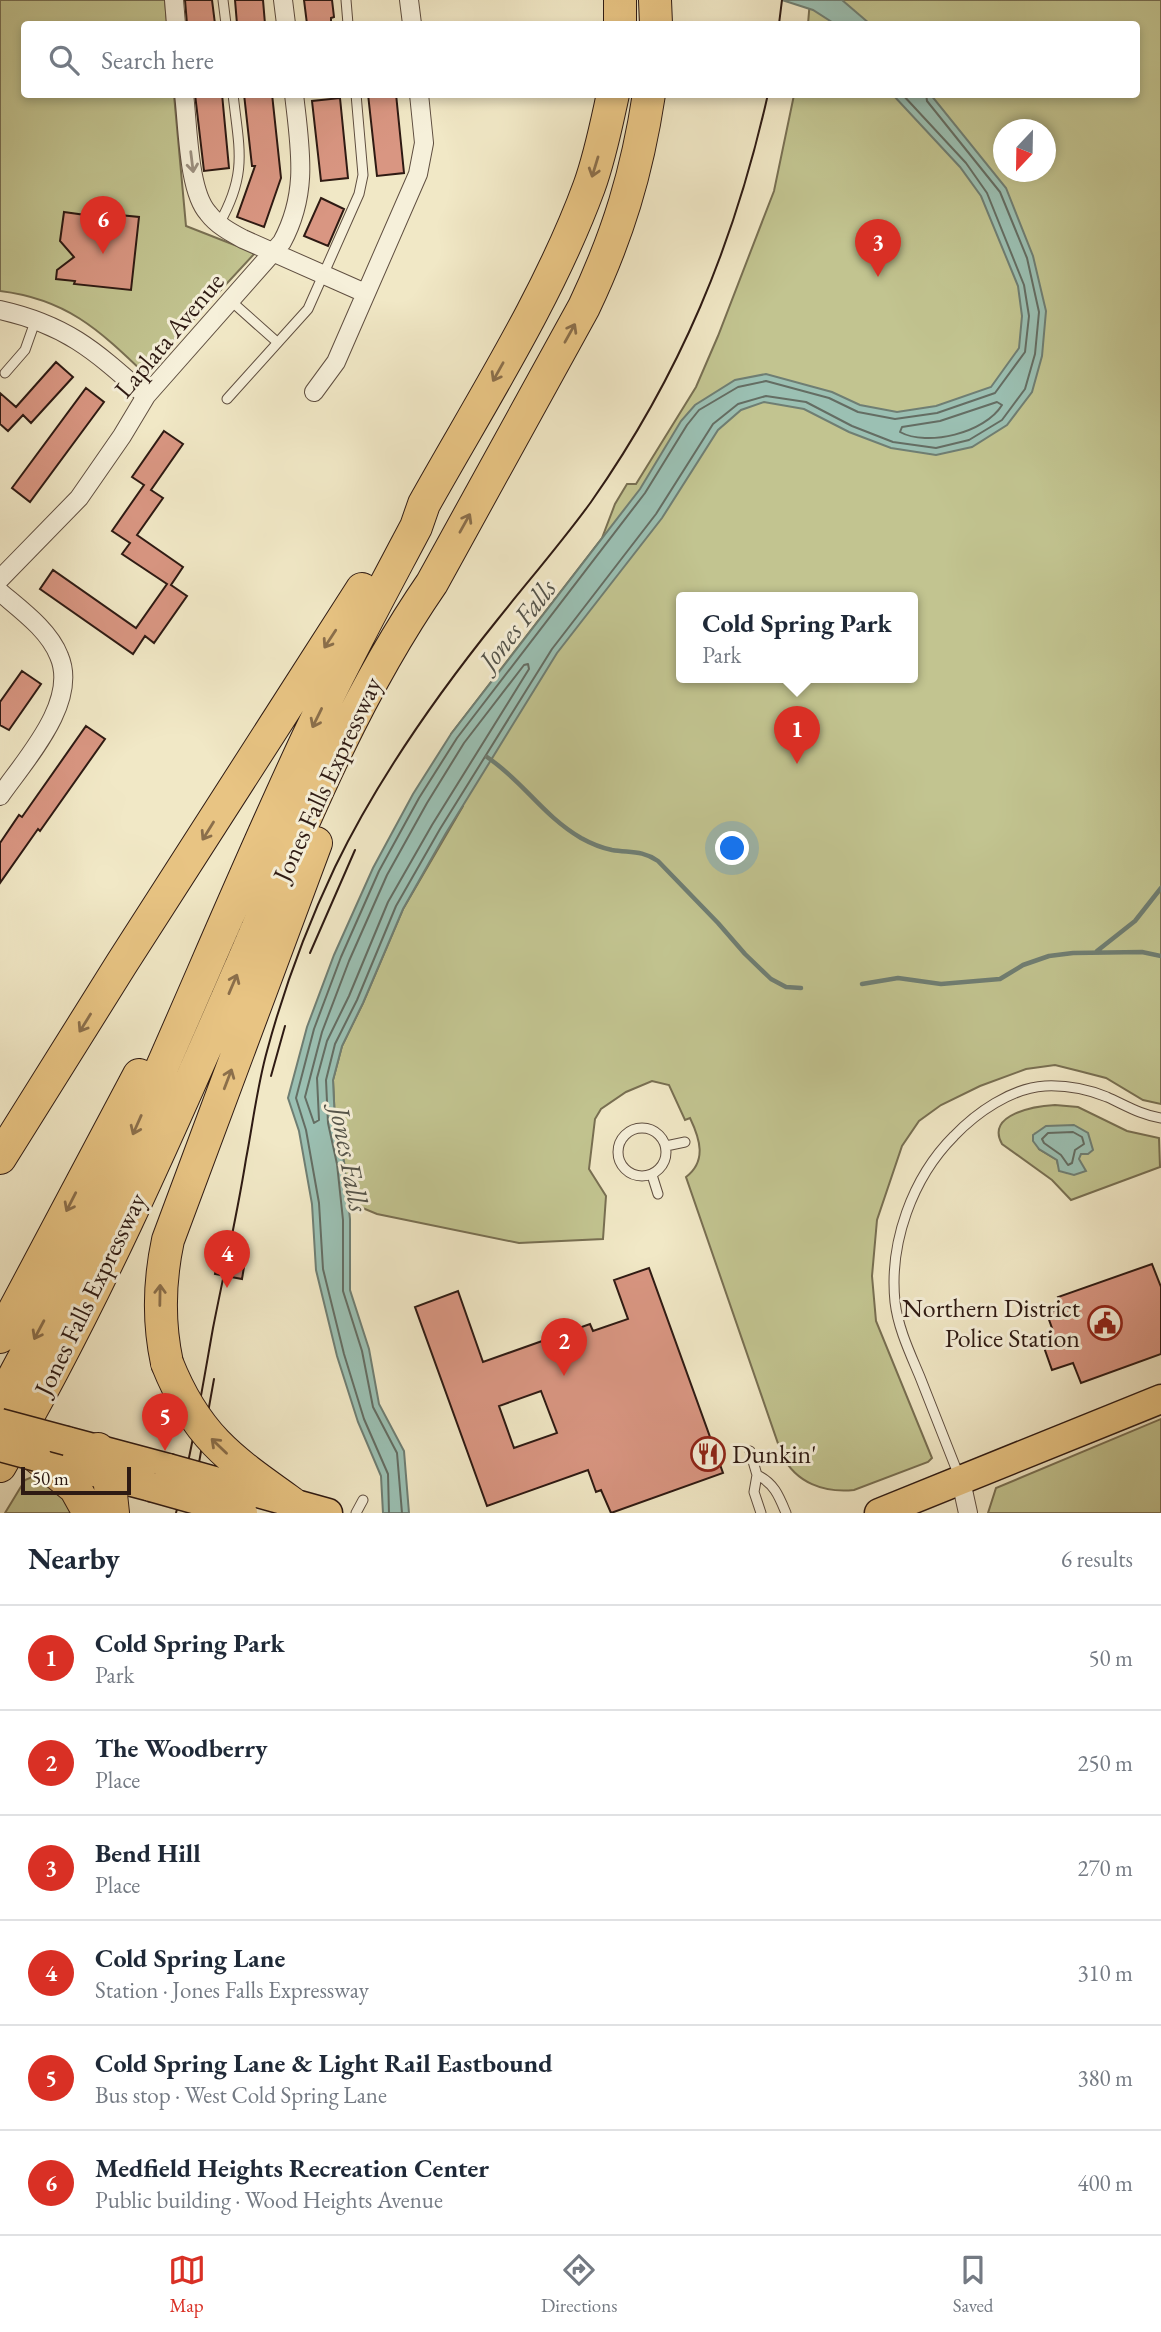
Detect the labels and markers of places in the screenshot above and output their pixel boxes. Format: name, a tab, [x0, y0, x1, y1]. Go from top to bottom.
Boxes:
pin: 6	[80, 196, 126, 254]
pin: 3	[855, 219, 901, 277]
pin: 1	[774, 706, 820, 764]
pin: 4	[204, 1230, 250, 1288]
place label: Northern District Police Station	[902, 1291, 1080, 1355]
public building icon: Northern District Police Station	[1086, 1304, 1124, 1342]
pin: 2	[541, 1318, 587, 1376]
pin: 5	[142, 1393, 188, 1451]
restaurant icon: Dunkin'	[689, 1435, 727, 1473]
place label: Dunkin'	[732, 1437, 817, 1471]

